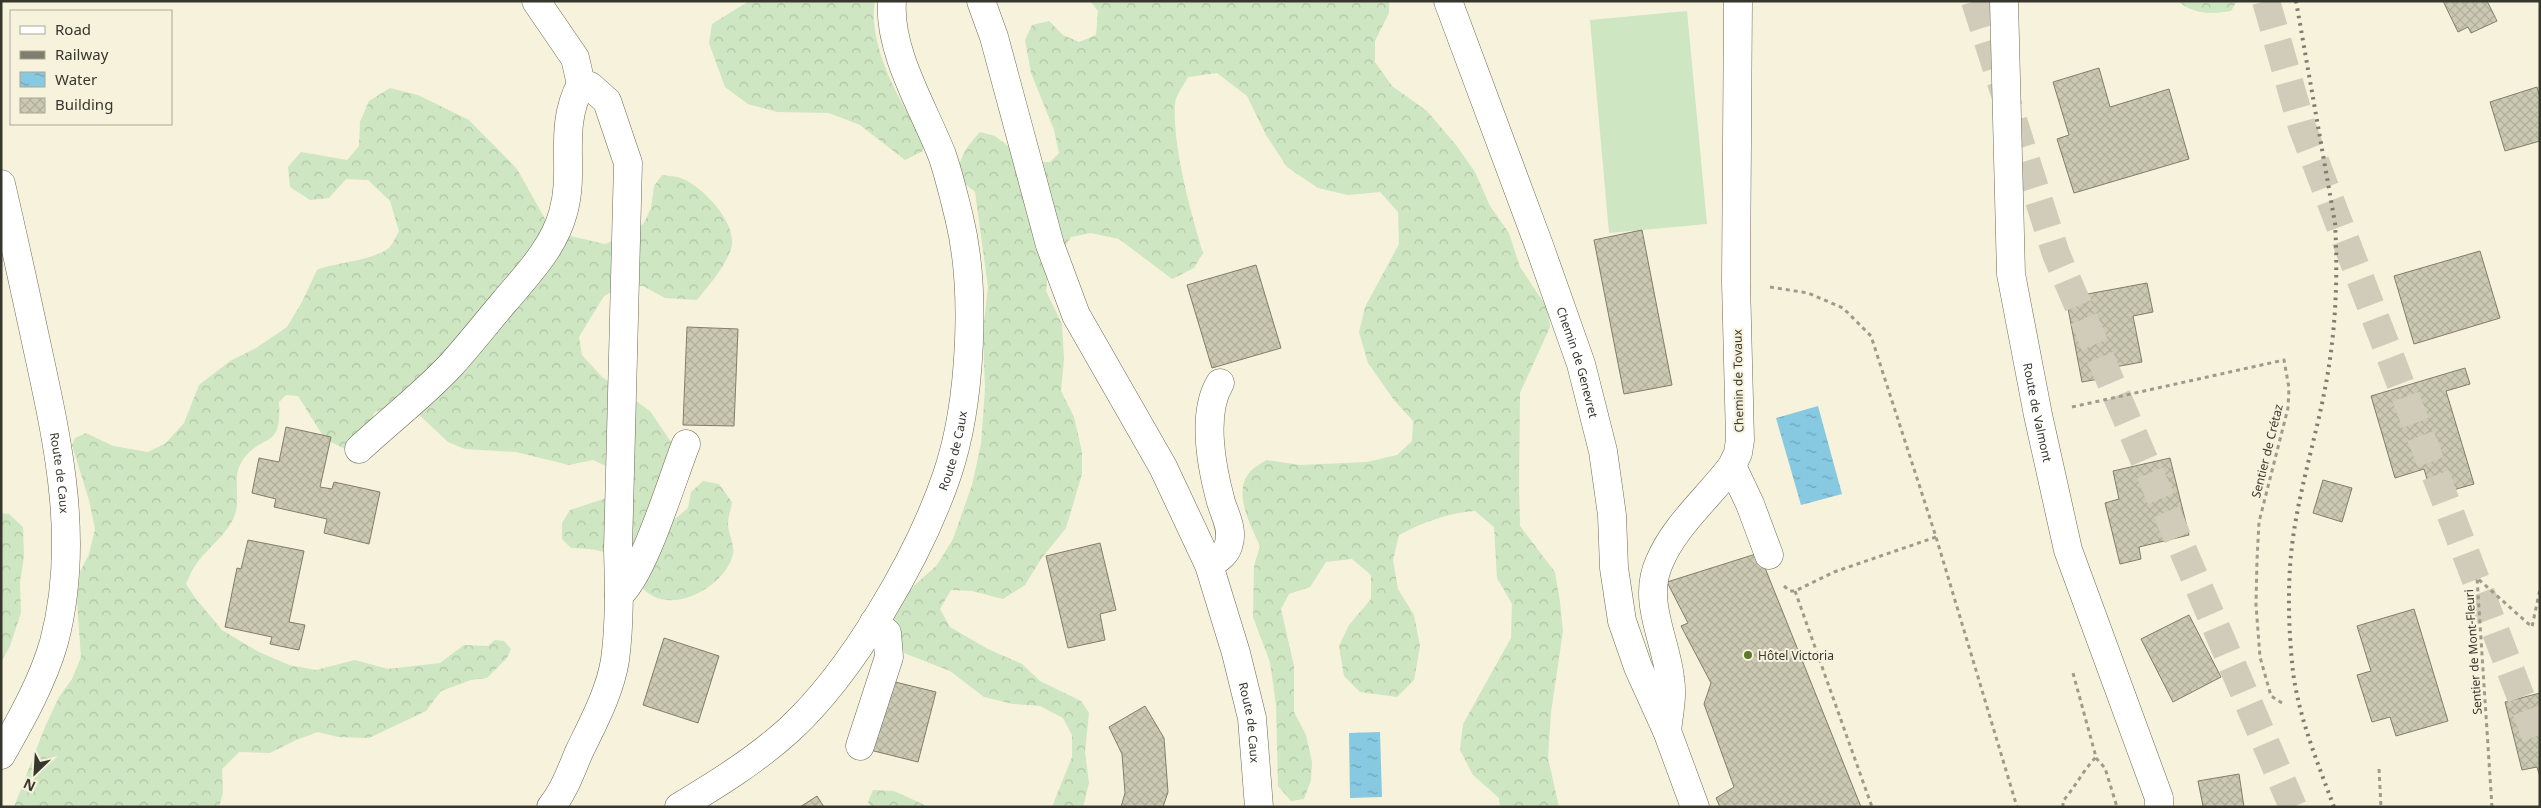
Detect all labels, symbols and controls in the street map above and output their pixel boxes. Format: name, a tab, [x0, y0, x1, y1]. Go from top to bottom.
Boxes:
legend	[10, 10, 172, 125]
text: Road	[55, 19, 91, 39]
text: Railway	[55, 44, 109, 64]
text: Water	[55, 69, 97, 89]
text: Building	[55, 94, 113, 114]
street label: Chemin de Genevret	[1553, 304, 1603, 420]
street label: Chemin de Tovaux	[1729, 329, 1747, 433]
street label: Route de Valmont	[2020, 361, 2057, 464]
street label: Sentier de Crétaz	[2247, 402, 2287, 500]
street label: Route de Caux	[934, 409, 971, 493]
street label: Route de Caux	[46, 431, 74, 515]
street label: Sentier de Mont-Fleuri	[2460, 589, 2486, 715]
place label: Hôtel Victoria	[1758, 647, 1834, 664]
marker: Hôtel Victoria	[1742, 649, 1754, 661]
street label: Route de Caux	[1235, 680, 1264, 764]
north arrow	[10, 748, 60, 798]
text: N	[20, 774, 38, 796]

